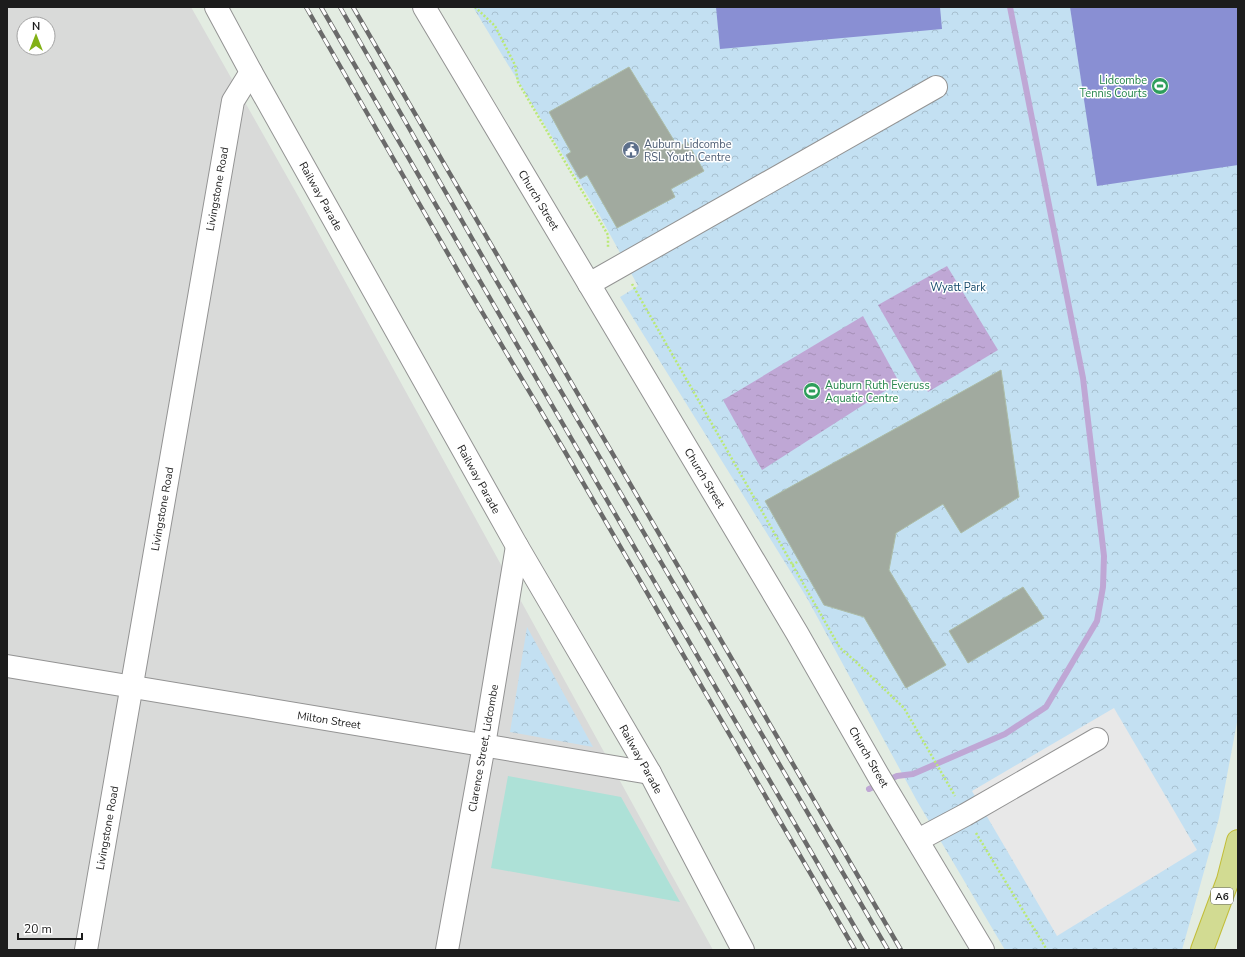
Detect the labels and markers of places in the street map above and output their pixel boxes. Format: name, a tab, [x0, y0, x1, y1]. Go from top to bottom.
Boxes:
place label: Lidcombe Tennis Courts	[1080, 73, 1147, 101]
sports icon: Lidcombe Tennis Courts	[1150, 76, 1170, 96]
place label: Auburn Lidcombe RSL Youth Centre	[644, 137, 732, 165]
public building icon: Auburn Lidcombe RSL Youth Centre	[621, 140, 641, 160]
place label: Auburn Ruth Everuss Aquatic Centre	[825, 378, 930, 406]
sports icon: Auburn Ruth Everuss Aquatic Centre	[802, 381, 822, 401]

